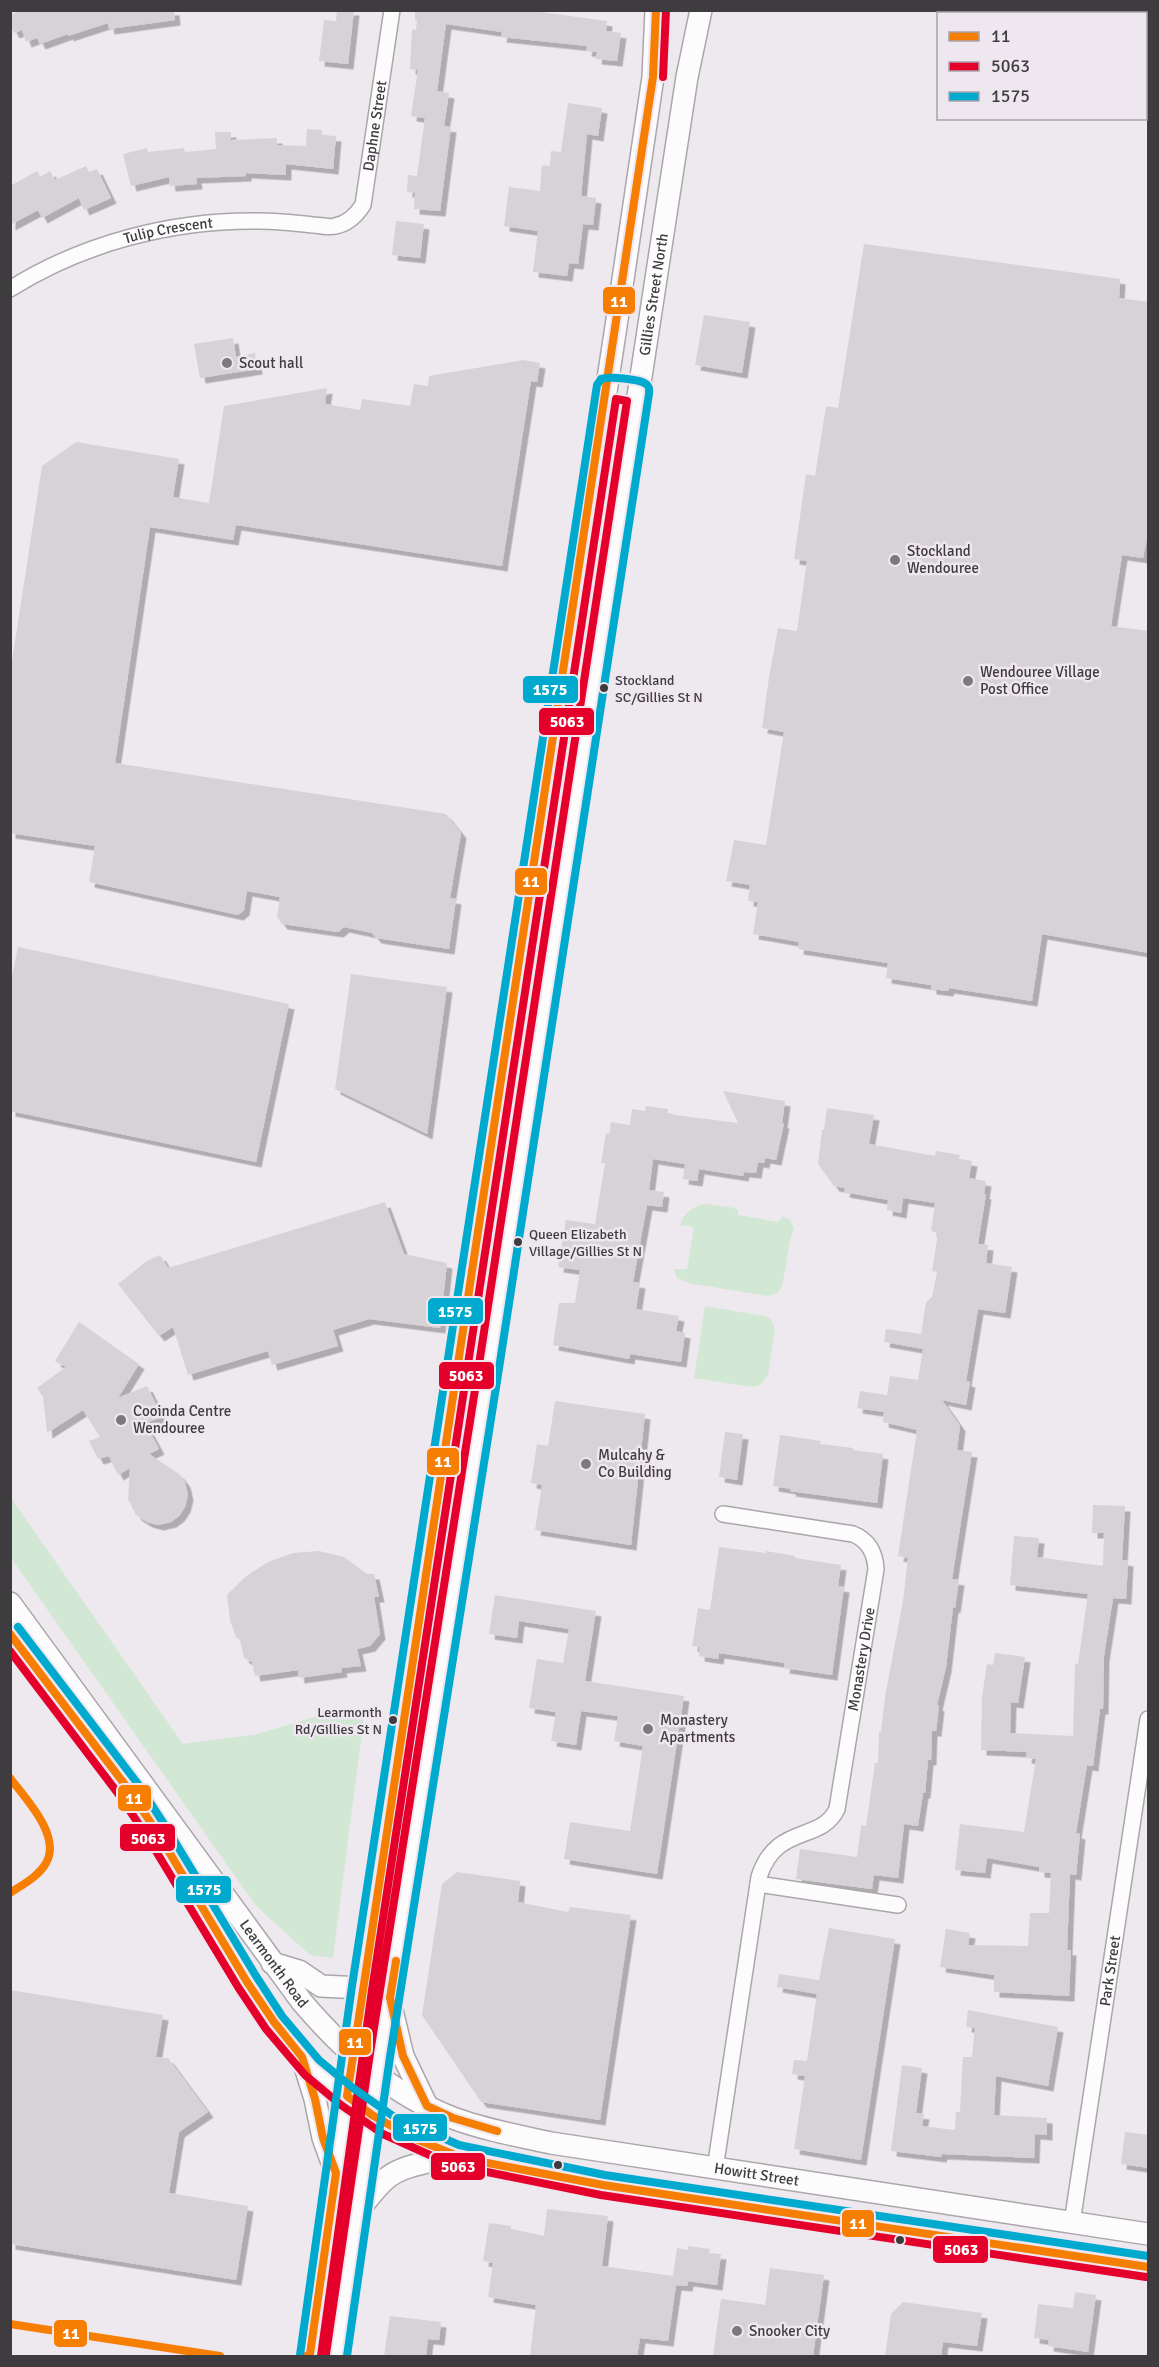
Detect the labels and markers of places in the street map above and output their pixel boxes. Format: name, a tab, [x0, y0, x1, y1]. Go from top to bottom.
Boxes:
place label: Scout hall	[239, 354, 303, 372]
marker: Scout hall	[220, 356, 234, 370]
place label: Stockland Wendouree	[907, 542, 979, 577]
marker: Stockland Wendouree	[888, 553, 902, 567]
place label: Wendouree Village Post Office	[980, 663, 1100, 698]
place label: Stockland SC/Gillies St N	[615, 672, 703, 706]
marker: Wendouree Village Post Office	[961, 674, 975, 688]
marker: Stockland SC/Gillies St N	[598, 682, 610, 694]
place label: Queen Elizabeth Village/Gillies St N	[529, 1226, 642, 1260]
marker: Queen Elizabeth Village/Gillies St N	[512, 1236, 524, 1248]
place label: Cooinda Centre Wendouree	[133, 1402, 231, 1437]
marker: Cooinda Centre Wendouree	[114, 1413, 128, 1427]
place label: Mulcahy & Co Building	[598, 1446, 672, 1481]
marker: Mulcahy & Co Building	[579, 1457, 593, 1471]
place label: Learmonth Rd/Gillies St N	[295, 1704, 382, 1738]
place label: Monastery Apartments	[660, 1711, 736, 1746]
marker: Learmonth Rd/Gillies St N	[387, 1714, 399, 1726]
marker: Monastery Apartments	[641, 1722, 655, 1736]
unlabelled marker	[552, 2159, 564, 2171]
unlabelled marker	[894, 2234, 906, 2246]
place label: Snooker City	[749, 2322, 830, 2340]
marker: Snooker City	[730, 2324, 744, 2338]

